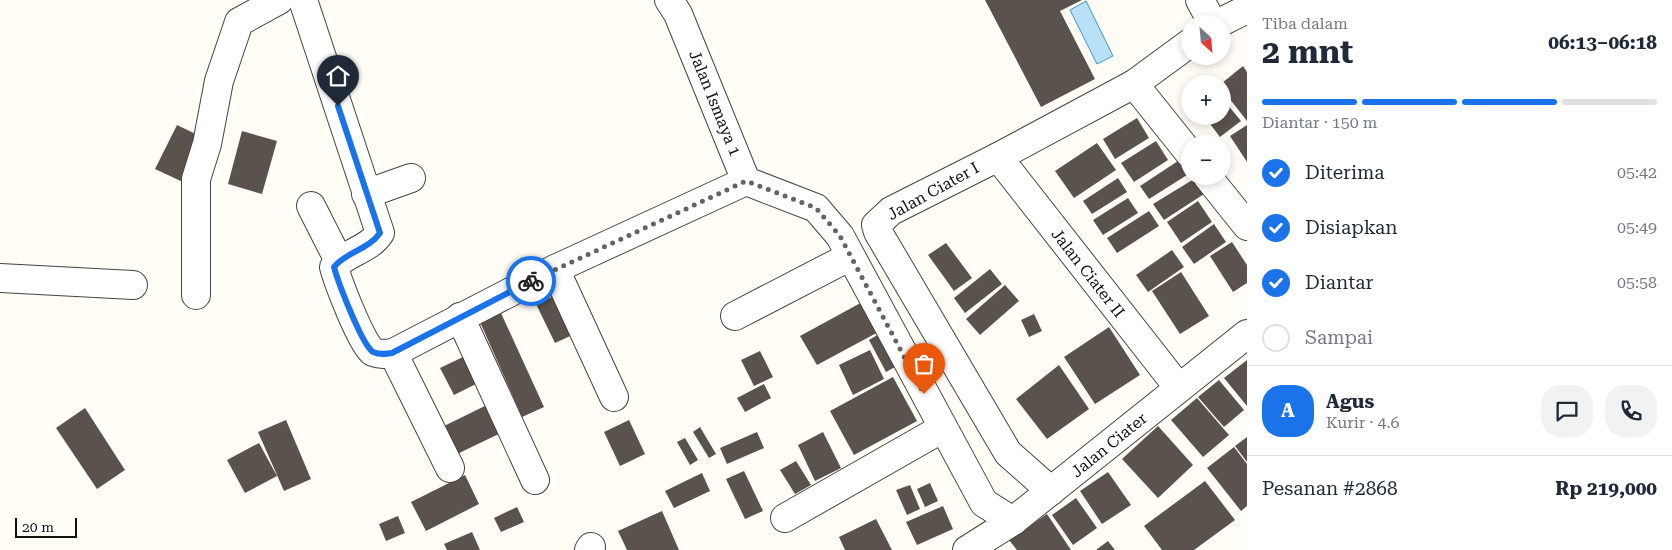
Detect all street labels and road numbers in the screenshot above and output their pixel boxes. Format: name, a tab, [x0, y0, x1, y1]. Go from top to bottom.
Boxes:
street label: Jalan Ismaya 1	[685, 47, 745, 159]
street label: Jalan Ciater I	[884, 158, 982, 224]
street label: Jalan Ciater II	[1047, 225, 1129, 321]
street label: Jalan Ciater	[1067, 408, 1151, 481]

